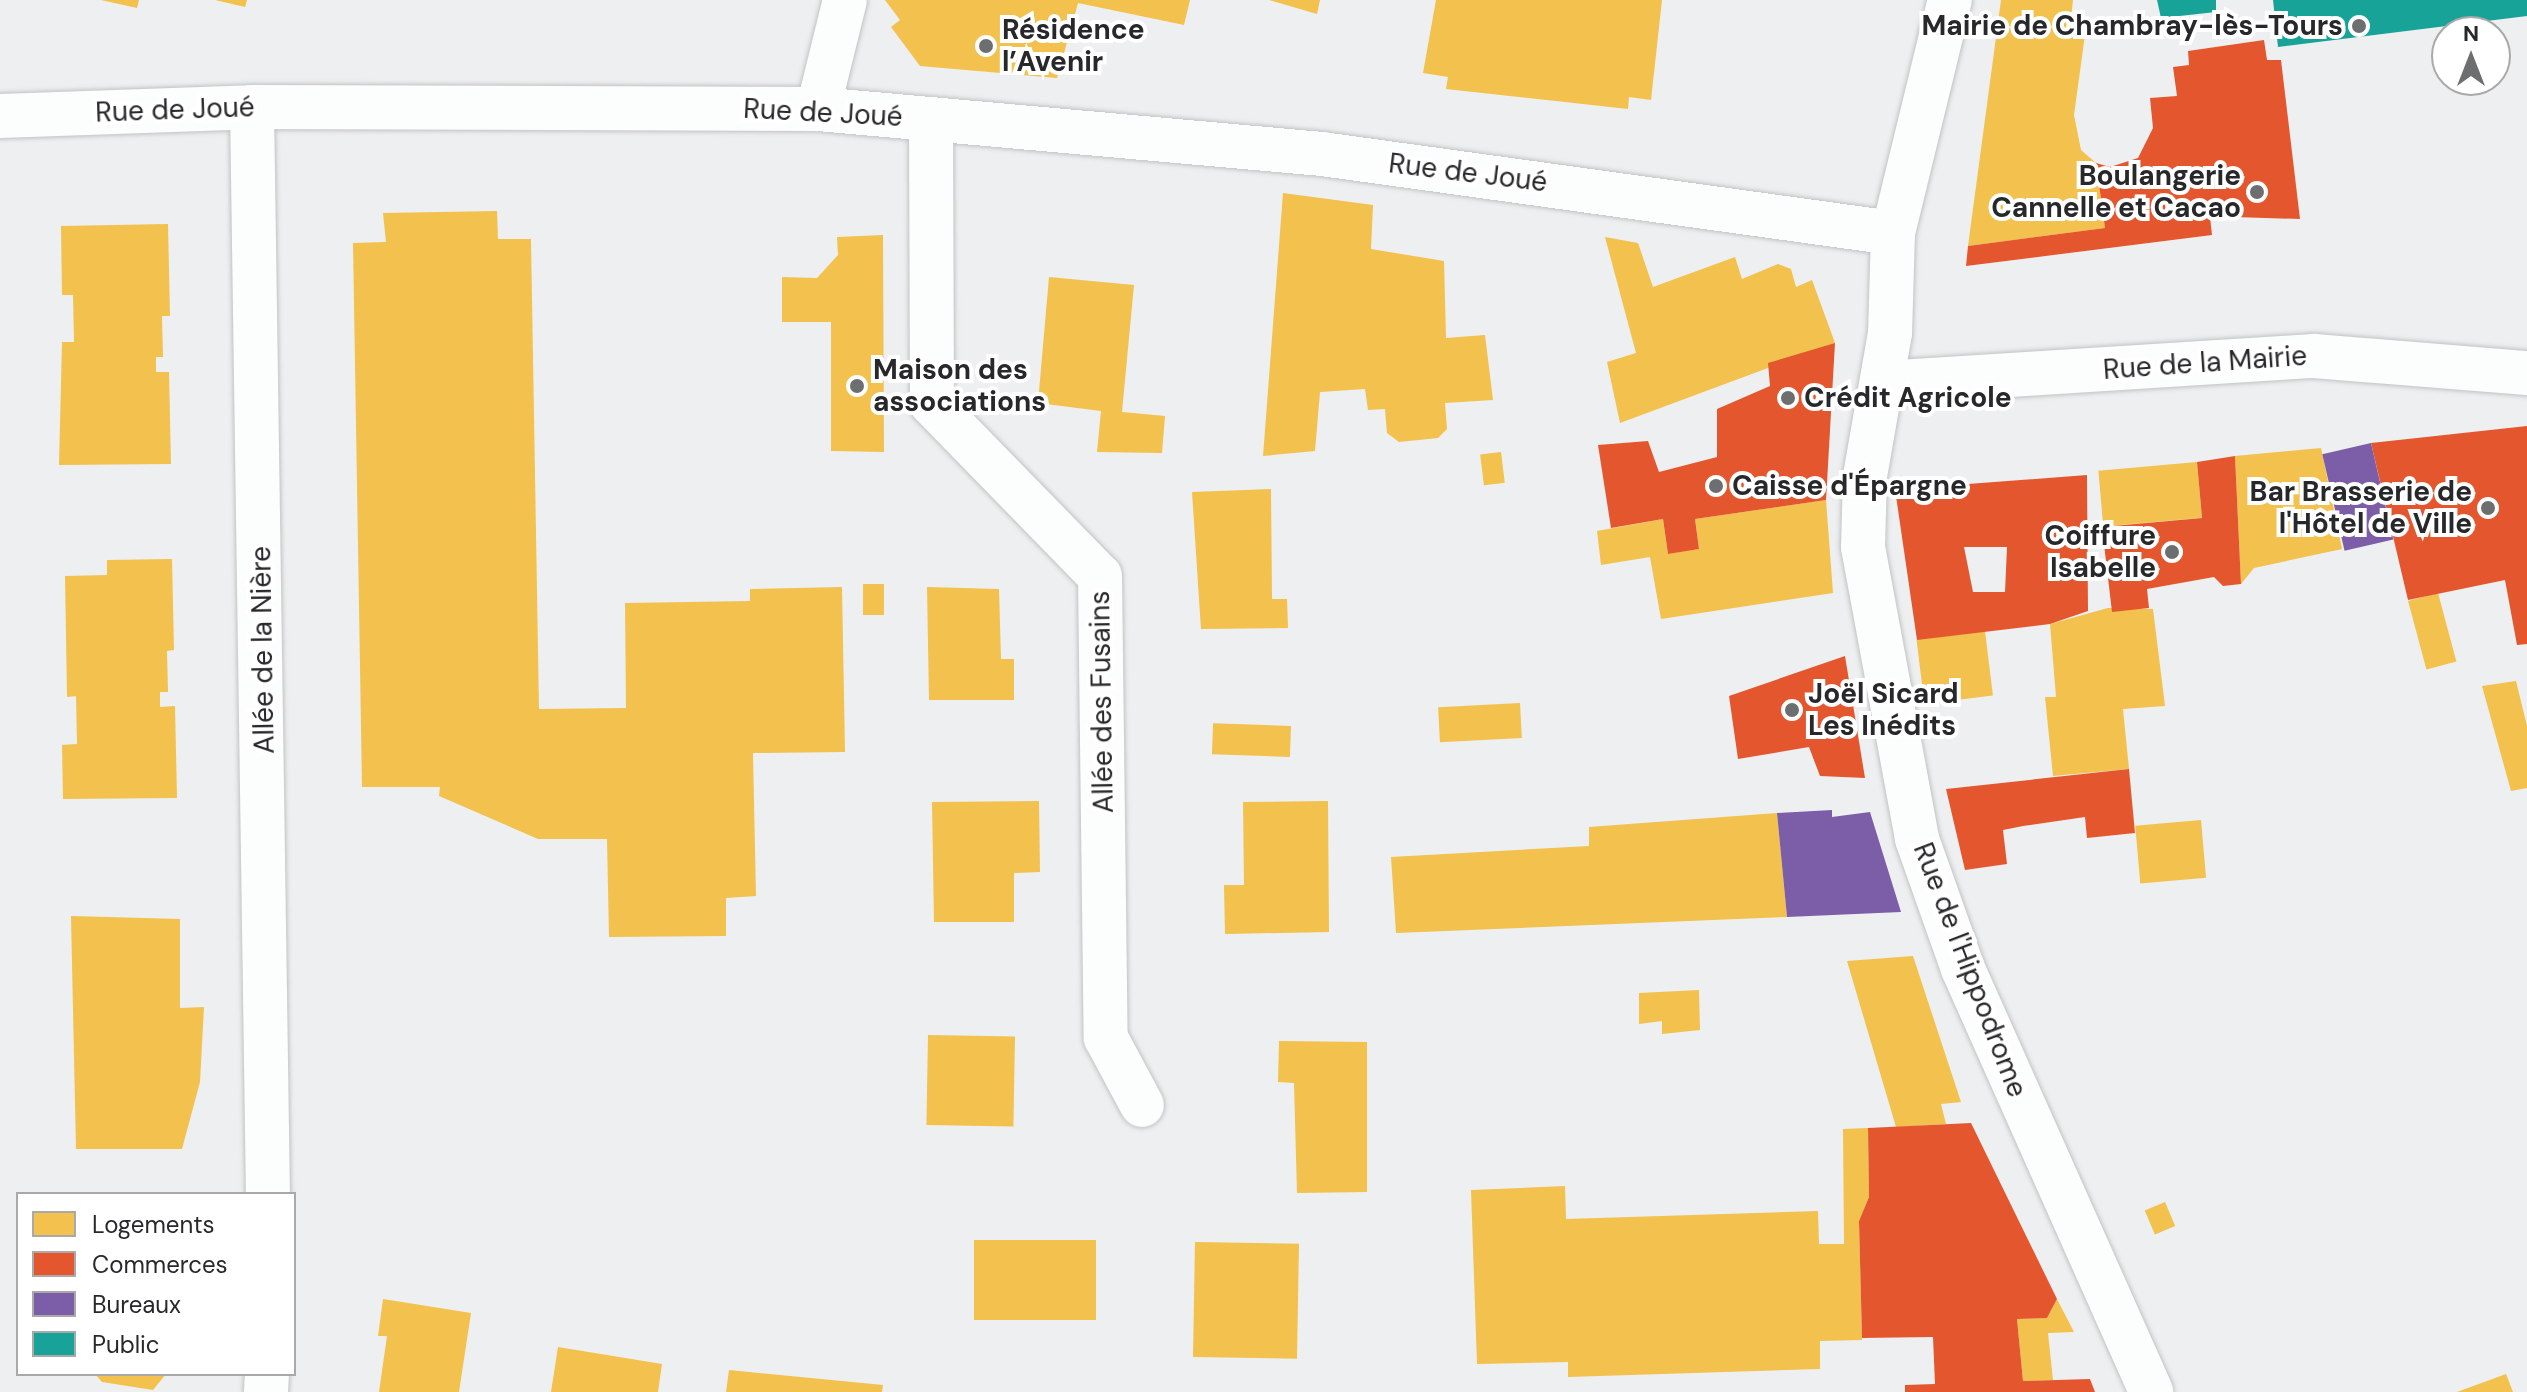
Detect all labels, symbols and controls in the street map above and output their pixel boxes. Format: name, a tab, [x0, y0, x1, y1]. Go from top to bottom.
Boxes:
place label: Mairie de Chambray-lès-Tours	[1921, 9, 2343, 43]
place label: Résidence l’Avenir	[1002, 13, 1145, 79]
north arrow	[2431, 16, 2511, 96]
marker: Mairie de Chambray-lès-Tours	[2350, 17, 2368, 35]
text: N	[2463, 19, 2479, 48]
marker: Résidence l’Avenir	[977, 37, 995, 55]
street label: Rue de Joué	[95, 90, 255, 130]
street label: Rue de Joué	[742, 92, 904, 134]
street label: Rue de Joué	[1387, 147, 1549, 199]
place label: Boulangerie Cannelle et Cacao	[1991, 159, 2241, 225]
marker: Boulangerie Cannelle et Cacao	[2248, 183, 2266, 201]
street label: Rue de la Mairie	[2102, 339, 2308, 387]
place label: Maison des associations	[873, 353, 1046, 419]
marker: Maison des associations	[848, 377, 866, 395]
place label: Crédit Agricole	[1804, 381, 2012, 415]
marker: Crédit Agricole	[1779, 389, 1797, 407]
place label: Caisse d'Épargne	[1732, 469, 1967, 503]
place label: Bar Brasserie de l'Hôtel de Ville	[2250, 475, 2472, 541]
marker: Caisse d'Épargne	[1707, 477, 1725, 495]
marker: Bar Brasserie de l'Hôtel de Ville	[2479, 499, 2497, 517]
place label: Coiffure Isabelle	[2044, 519, 2156, 585]
marker: Coiffure Isabelle	[2163, 543, 2181, 561]
street label: Allée de la Nière	[244, 546, 282, 754]
street label: Allée des Fusains	[1083, 590, 1121, 814]
place label: Joël Sicard Les Inédits	[1808, 677, 1959, 743]
marker: Joël Sicard Les Inédits	[1783, 701, 1801, 719]
street label: Rue de l'Hippodrome	[1906, 838, 2034, 1102]
legend	[16, 1192, 296, 1376]
text: Logements	[92, 1209, 215, 1240]
text: Commerces	[92, 1249, 228, 1280]
text: Bureaux	[92, 1289, 181, 1320]
text: Public	[92, 1329, 160, 1360]

